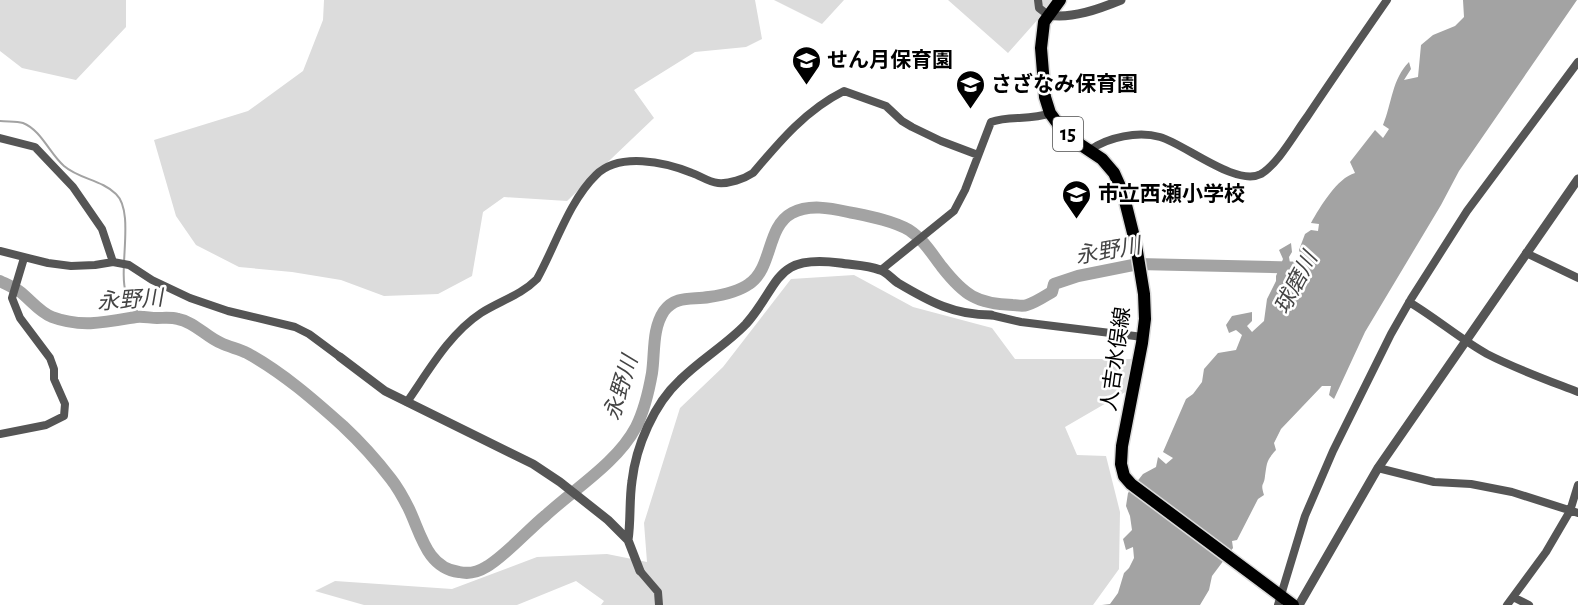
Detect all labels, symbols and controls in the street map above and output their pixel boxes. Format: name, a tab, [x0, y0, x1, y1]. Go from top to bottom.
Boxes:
school or university icon: せん月保育園	[790, 44, 822, 86]
place label: せん月保育園	[827, 49, 953, 71]
school or university icon: さざなみ保育園	[954, 68, 986, 110]
place label: さざなみ保育園	[991, 72, 1138, 95]
road number: 15	[1053, 117, 1083, 151]
school or university icon: 市立西瀬小学校	[1061, 178, 1093, 220]
place label: 市立西瀬小学校	[1098, 183, 1245, 205]
water label: 永野川	[1073, 233, 1144, 268]
water label: 球磨川	[1270, 246, 1322, 317]
water label: 永野川	[96, 286, 166, 313]
street label: 人吉水俣線	[1097, 305, 1134, 412]
water label: 永野川	[600, 351, 642, 423]

